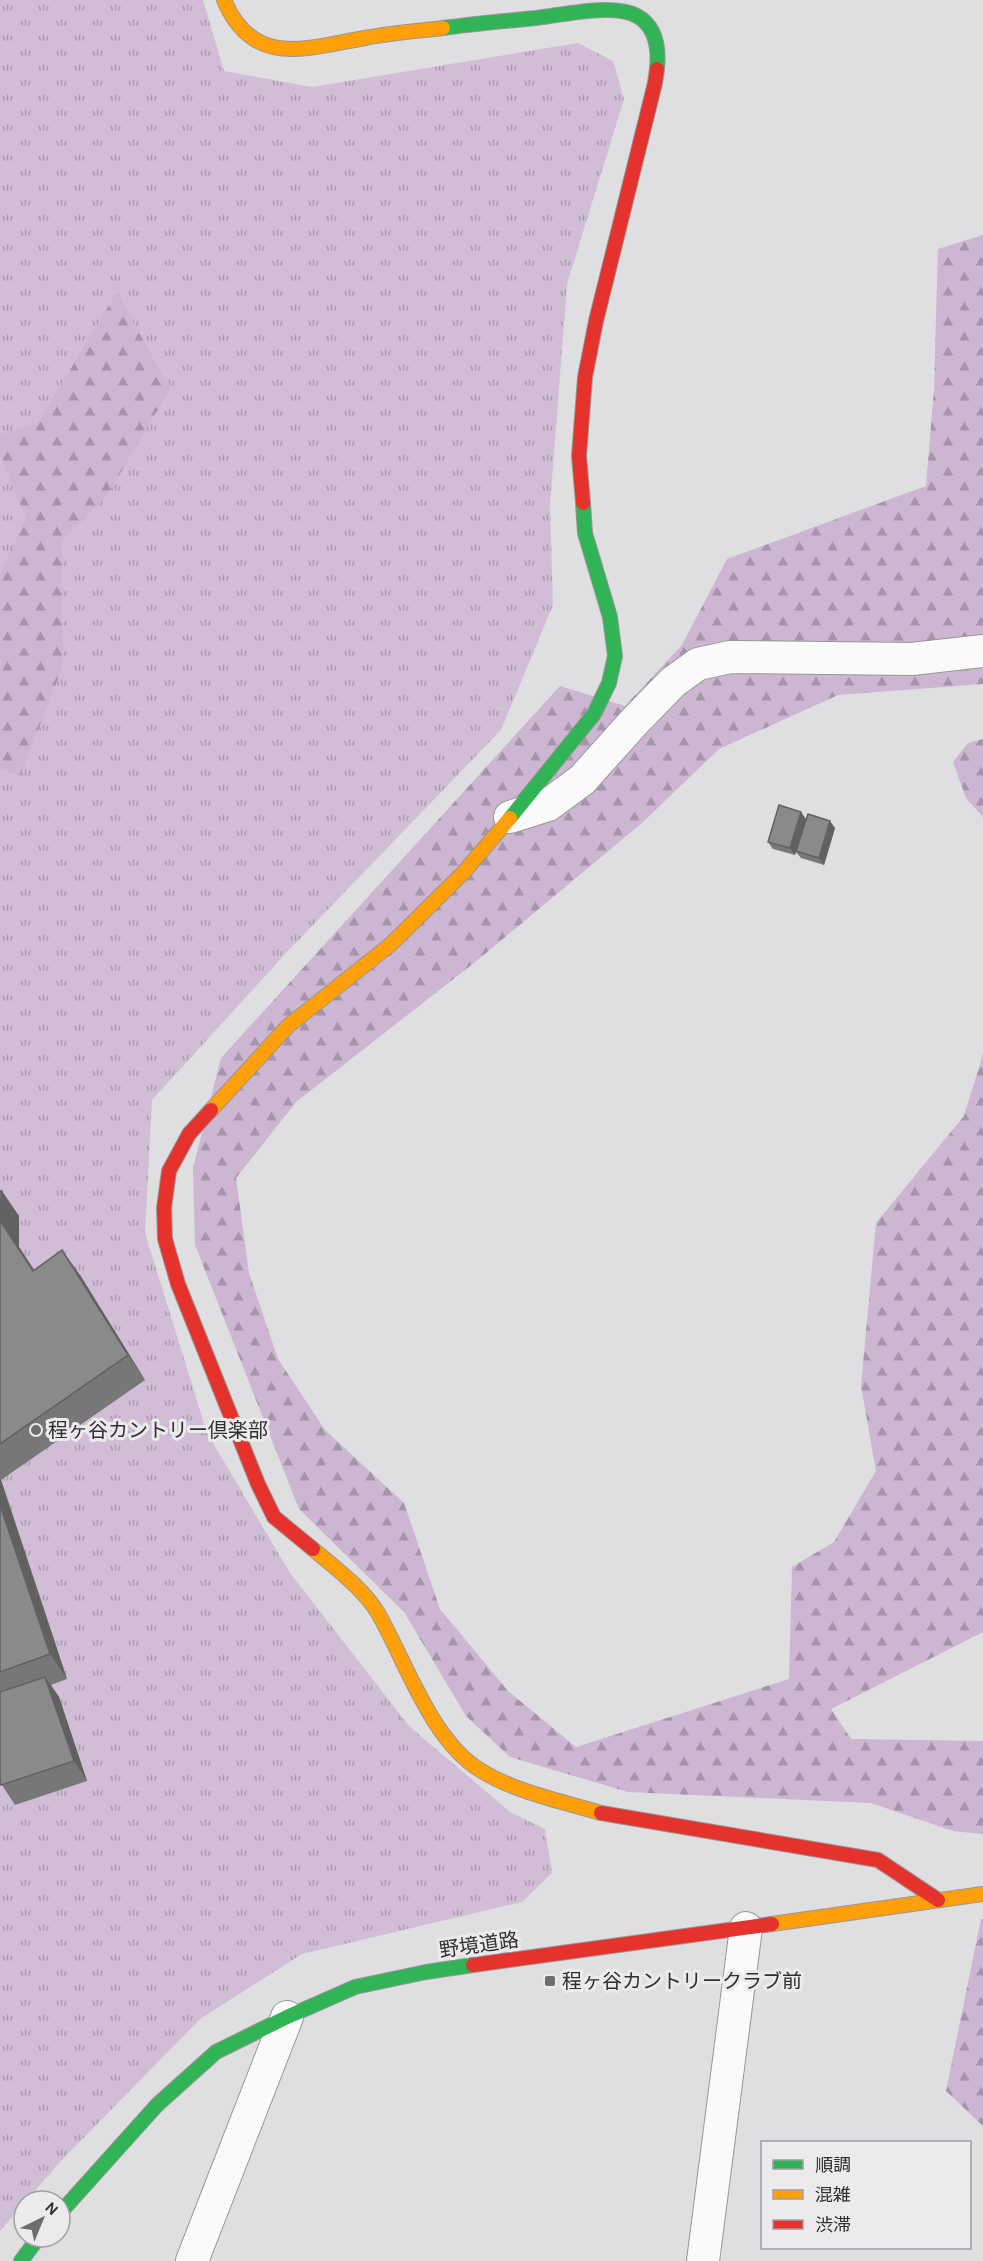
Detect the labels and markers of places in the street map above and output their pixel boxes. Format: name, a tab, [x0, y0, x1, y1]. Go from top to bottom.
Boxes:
place label: 程ヶ谷カントリー倶楽部	[48, 1419, 268, 1442]
marker: 程ヶ谷カントリー倶楽部	[29, 1423, 43, 1437]
place label: 程ヶ谷カントリークラブ前	[562, 1970, 802, 1993]
marker: 程ヶ谷カントリークラブ前	[543, 1974, 557, 1988]

